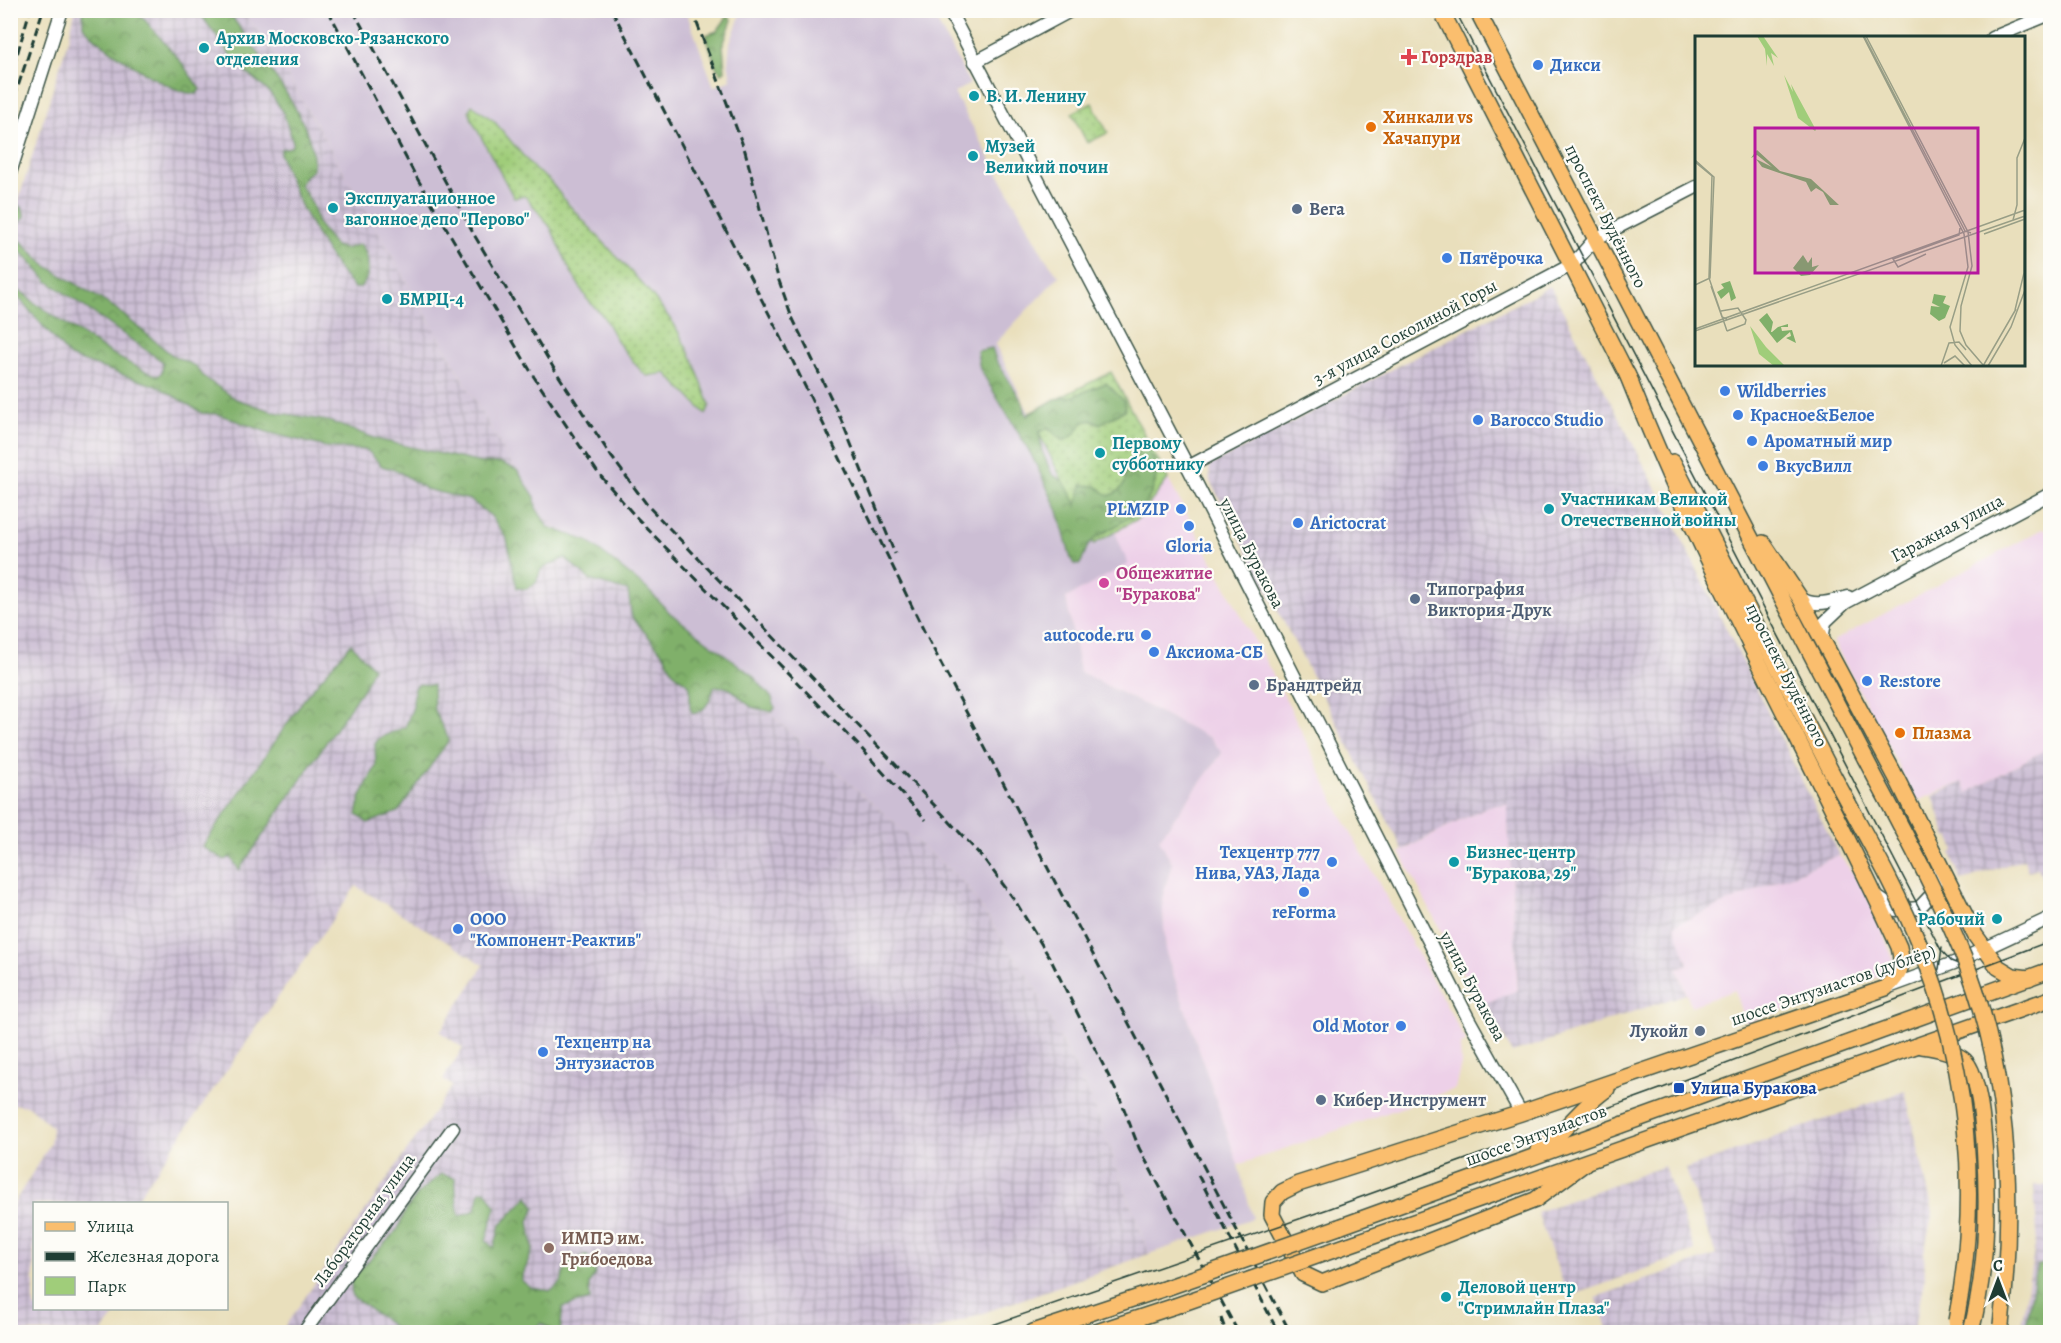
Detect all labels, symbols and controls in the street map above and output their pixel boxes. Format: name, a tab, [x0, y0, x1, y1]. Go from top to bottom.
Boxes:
place label: Архив Московско-Рязанского отделения	[215, 26, 449, 71]
inset map	[1695, 36, 2025, 366]
marker: Архив Московско-Рязанского отделения	[197, 41, 211, 55]
place label: Горздрав	[1421, 45, 1492, 69]
marker: Горздрав	[1402, 50, 1416, 64]
place label: Дикси	[1550, 53, 1601, 77]
marker: Дикси	[1531, 58, 1545, 72]
place label: В. И. Ленину	[986, 84, 1086, 108]
marker: В. И. Ленину	[967, 89, 981, 103]
place label: Хинкали vs Хачапури	[1383, 105, 1473, 150]
marker: Хинкали vs Хачапури	[1364, 120, 1378, 134]
place label: Музей Великий почин	[985, 134, 1108, 179]
street label: проспект Будённого	[1559, 140, 1653, 292]
marker: Музей Великий почин	[966, 149, 980, 163]
place label: Эксплуатационное вагонное депо "Перово"	[345, 186, 530, 231]
place label: Вега	[1309, 197, 1345, 221]
marker: Эксплуатационное вагонное депо "Перово"	[326, 201, 340, 215]
marker: Вега	[1290, 202, 1304, 216]
place label: Пятёрочка	[1459, 246, 1544, 270]
marker: Пятёрочка	[1440, 251, 1454, 265]
street label: 3-я улица Соколиной Горы	[1309, 273, 1501, 391]
place label: БМРЦ-4	[399, 287, 464, 311]
marker: БМРЦ-4	[380, 292, 394, 306]
place label: Wildberries	[1736, 379, 1826, 403]
marker: Wildberries	[1718, 384, 1732, 398]
place label: Красное&Белое	[1750, 403, 1875, 427]
place label: Barocco Studio	[1490, 408, 1604, 432]
marker: Красное&Белое	[1731, 408, 1745, 422]
marker: Barocco Studio	[1471, 413, 1485, 427]
place label: Ароматный мир	[1763, 429, 1892, 453]
place label: Первому субботнику	[1112, 431, 1205, 476]
marker: Ароматный мир	[1745, 434, 1759, 448]
marker: Первому субботнику	[1093, 446, 1107, 460]
place label: ВкусВилл	[1775, 454, 1852, 478]
marker: ВкусВилл	[1756, 459, 1770, 473]
place label: Участникам Великой Отечественной войны	[1561, 487, 1736, 532]
street label: Гаражная улица	[1886, 488, 2008, 568]
street label: улица Буракова	[1213, 493, 1290, 613]
place label: PLMZIP	[1107, 497, 1170, 521]
marker: PLMZIP	[1174, 502, 1188, 516]
marker: Участникам Великой Отечественной войны	[1542, 502, 1556, 516]
place label: Arictocrat	[1309, 511, 1386, 535]
marker: Arictocrat	[1291, 516, 1305, 530]
marker: Gloria	[1182, 519, 1196, 533]
place label: Gloria	[1166, 534, 1213, 558]
place label: Общежитие "Буракова"	[1116, 561, 1213, 606]
marker: Общежитие "Буракова"	[1097, 576, 1111, 590]
place label: Типография Виктория-Друк	[1427, 577, 1552, 622]
marker: Типография Виктория-Друк	[1408, 592, 1422, 606]
street label: проспект Будённого	[1740, 599, 1834, 751]
place label: autocode.ru	[1044, 623, 1134, 647]
marker: autocode.ru	[1139, 628, 1153, 642]
place label: Аксиома-СБ	[1165, 640, 1263, 664]
marker: Аксиома-СБ	[1147, 645, 1161, 659]
place label: Re:store	[1879, 669, 1941, 693]
place label: Брандтрейд	[1266, 673, 1362, 697]
marker: Re:store	[1860, 674, 1874, 688]
marker: Брандтрейд	[1247, 678, 1261, 692]
place label: Плазма	[1912, 721, 1972, 745]
marker: Плазма	[1893, 726, 1907, 740]
place label: Техцентр 777 Нива, УАЗ, Лада	[1195, 840, 1320, 885]
place label: Бизнес-центр "Буракова, 29"	[1466, 840, 1576, 885]
marker: Техцентр 777 Нива, УАЗ, Лада	[1325, 855, 1339, 869]
marker: Бизнес-центр "Буракова, 29"	[1447, 855, 1461, 869]
marker: reForma	[1297, 885, 1311, 899]
place label: reForma	[1272, 900, 1336, 924]
place label: ООО "Компонент-Реактив"	[470, 907, 641, 952]
place label: Рабочий	[1918, 907, 1985, 931]
marker: Рабочий	[1990, 912, 2004, 926]
marker: ООО "Компонент-Реактив"	[451, 922, 465, 936]
street label: улица Буракова	[1434, 926, 1512, 1046]
street label: шоссе Энтузиастов (дублёр)	[1727, 939, 1939, 1031]
place label: Old Motor	[1313, 1014, 1390, 1038]
marker: Old Motor	[1394, 1019, 1408, 1033]
place label: Лукойл	[1629, 1019, 1688, 1043]
marker: Лукойл	[1693, 1024, 1707, 1038]
place label: Техцентр на Энтузиастов	[555, 1030, 655, 1075]
marker: Техцентр на Энтузиастов	[536, 1045, 550, 1059]
place label: Улица Буракова	[1691, 1076, 1817, 1100]
marker: Улица Буракова	[1672, 1081, 1686, 1095]
place label: Кибер-Инструмент	[1333, 1088, 1486, 1112]
marker: Кибер-Инструмент	[1314, 1093, 1328, 1107]
street label: шоссе Энтузиастов	[1462, 1098, 1610, 1172]
street label: Лабораторная улица	[307, 1148, 421, 1292]
legend	[33, 1202, 228, 1310]
text: Улица	[87, 1214, 135, 1238]
place label: ИМПЭ им. Грибоедова	[561, 1226, 653, 1271]
marker: ИМПЭ им. Грибоедова	[542, 1241, 556, 1255]
text: Железная дорога	[87, 1244, 220, 1268]
north arrow	[1968, 1250, 2028, 1310]
text: С	[1993, 1255, 2003, 1277]
text: Парк	[87, 1274, 127, 1298]
place label: Деловой центр "Стримлайн Плаза"	[1458, 1275, 1610, 1320]
marker: Деловой центр "Стримлайн Плаза"	[1439, 1290, 1453, 1304]

